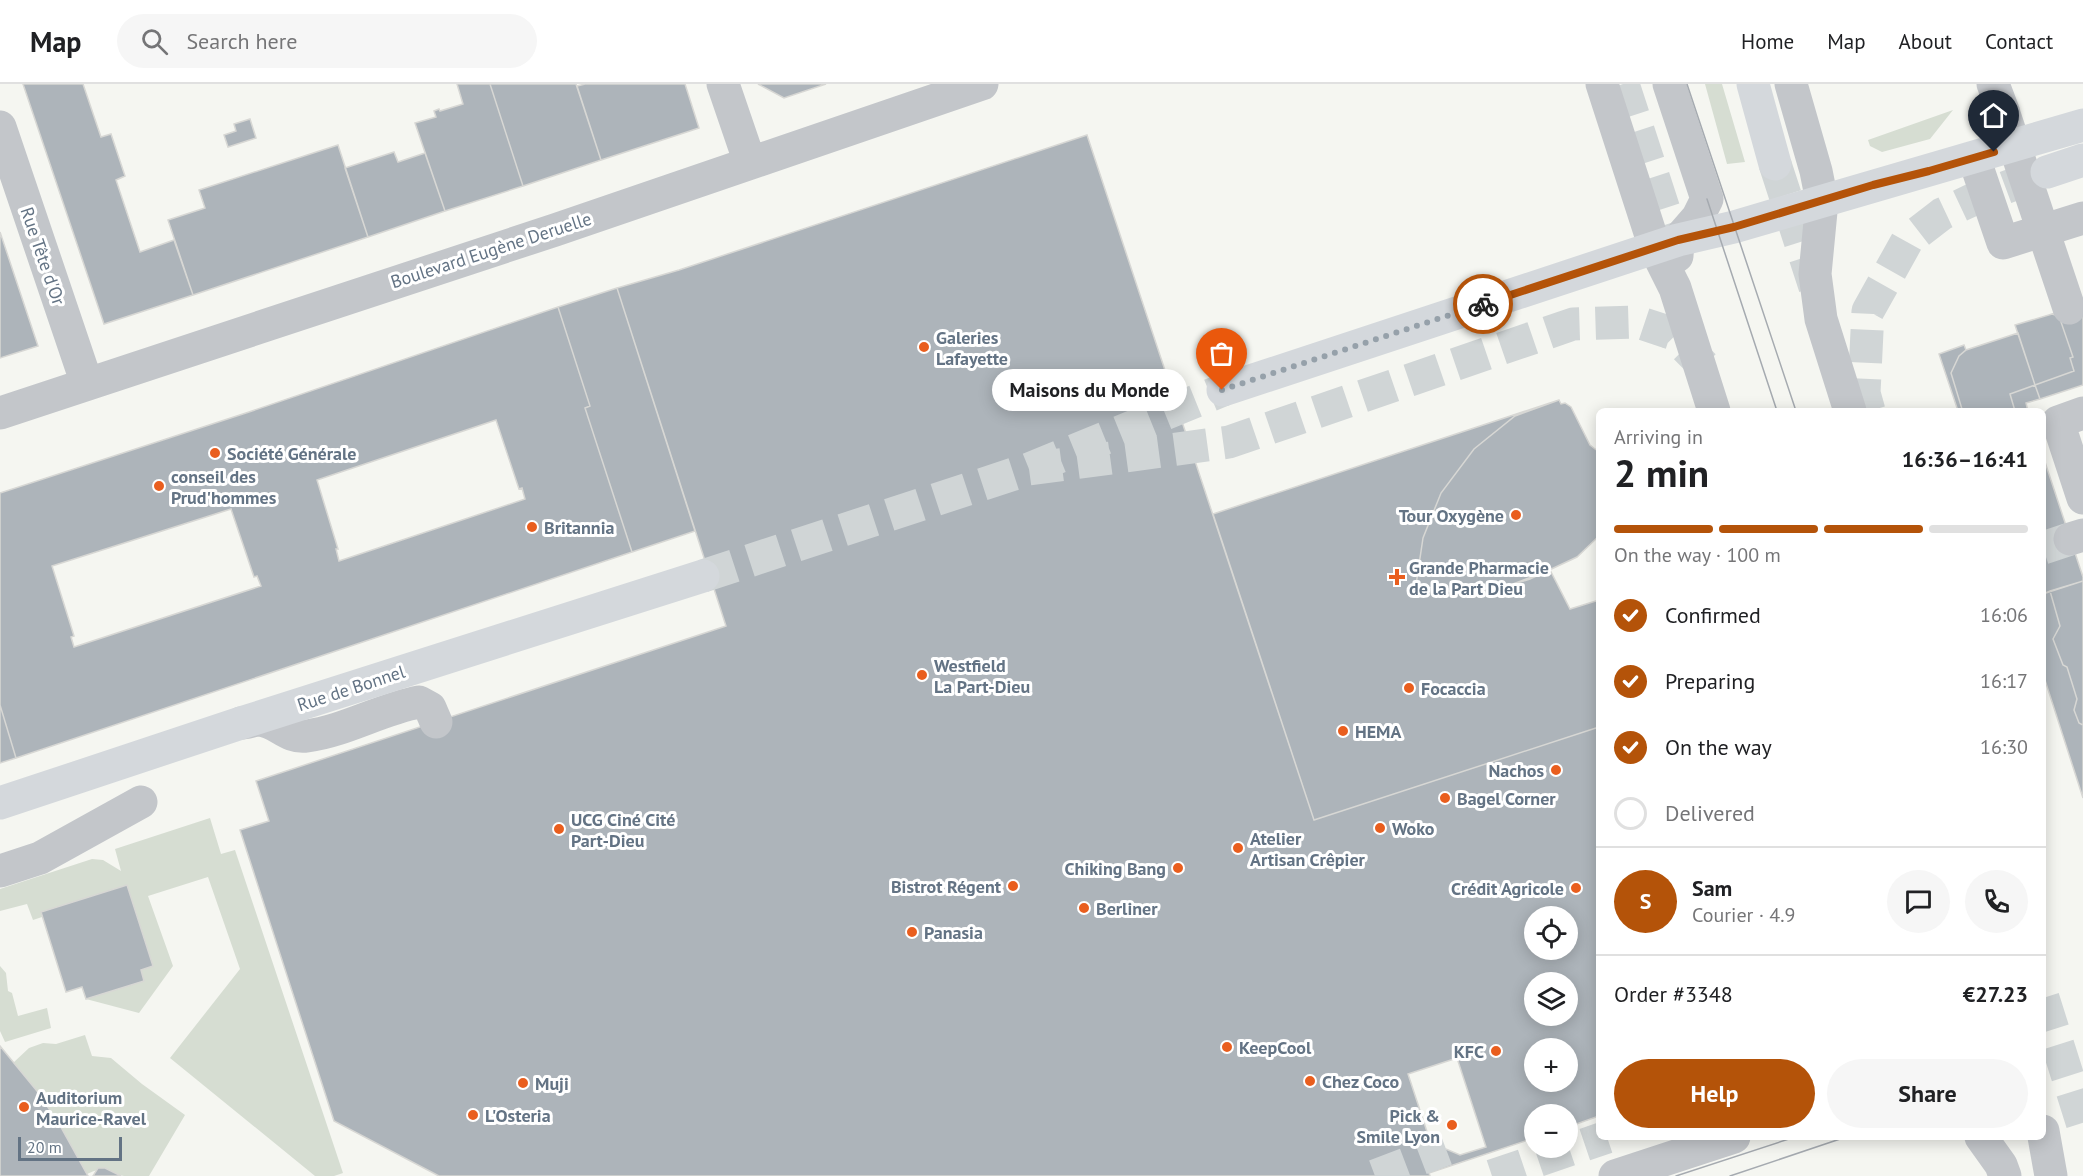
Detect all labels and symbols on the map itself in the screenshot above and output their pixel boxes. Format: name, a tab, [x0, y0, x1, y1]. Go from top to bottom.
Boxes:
pin	[1968, 90, 2019, 152]
street label: Rue Tête d'Or	[16, 204, 70, 308]
street label: Boulevard Eugène Deruelle	[388, 207, 594, 293]
courier	[1453, 274, 1513, 334]
place label: Galeries Lafayette	[936, 326, 1008, 370]
pin	[1196, 328, 1247, 390]
marker: Galeries Lafayette	[917, 340, 931, 354]
callout: Maisons du Monde	[991, 369, 1186, 411]
place label: Société Générale	[227, 442, 356, 465]
marker: Société Générale	[208, 446, 222, 460]
place label: conseil des Prud'hommes	[171, 465, 277, 509]
marker: conseil des Prud'hommes	[152, 479, 166, 493]
place label: Tour Oxygène	[1399, 504, 1504, 527]
marker: Tour Oxygène	[1509, 508, 1523, 522]
place label: Britannia	[544, 516, 614, 539]
marker: Britannia	[525, 520, 539, 534]
place label: Grande Pharmacie de la Part Dieu	[1409, 556, 1549, 600]
marker: Grande Pharmacie de la Part Dieu	[1390, 570, 1404, 584]
place label: Westfield La Part-Dieu	[934, 654, 1030, 698]
street label: Rue de Bonnel	[294, 660, 409, 716]
marker: Westfield La Part-Dieu	[915, 668, 929, 682]
place label: Focaccia	[1421, 677, 1486, 700]
marker: Focaccia	[1402, 681, 1416, 695]
place label: HEMA	[1355, 720, 1402, 743]
marker: HEMA	[1336, 724, 1350, 738]
place label: Nachos	[1488, 759, 1544, 782]
marker: Nachos	[1549, 763, 1563, 777]
place label: Bagel Corner	[1457, 787, 1556, 810]
marker: Bagel Corner	[1438, 791, 1452, 805]
place label: UCG Ciné Cité Part-Dieu	[571, 808, 675, 852]
place label: Woko	[1392, 817, 1435, 840]
marker: Woko	[1373, 821, 1387, 835]
marker: UCG Ciné Cité Part-Dieu	[552, 822, 566, 836]
place label: Atelier Artisan Crêpier	[1250, 827, 1366, 871]
marker: Atelier Artisan Crêpier	[1231, 841, 1245, 855]
place label: Chiking Bang	[1065, 857, 1166, 880]
marker: Chiking Bang	[1171, 861, 1185, 875]
place label: Bistrot Régent	[891, 875, 1002, 898]
place label: Crédit Agricole	[1451, 877, 1564, 900]
marker: Bistrot Régent	[1006, 879, 1020, 893]
marker: Crédit Agricole	[1569, 881, 1583, 895]
place label: Berliner	[1096, 897, 1158, 920]
marker: Berliner	[1077, 901, 1091, 915]
place label: Panasia	[924, 921, 983, 944]
marker: Panasia	[905, 925, 919, 939]
place label: KeepCool	[1239, 1036, 1312, 1059]
marker: KeepCool	[1220, 1040, 1234, 1054]
place label: KFC	[1454, 1040, 1484, 1063]
marker: KFC	[1489, 1044, 1503, 1058]
place label: Chez Coco	[1322, 1070, 1400, 1093]
place label: Muji	[535, 1072, 569, 1095]
marker: Chez Coco	[1303, 1074, 1317, 1088]
marker: Muji	[516, 1076, 530, 1090]
place label: Auditorium Maurice-Ravel	[36, 1086, 147, 1130]
marker: Auditorium Maurice-Ravel	[17, 1100, 31, 1114]
place label: L'Osteria	[485, 1104, 551, 1127]
place label: Pick & Smile Lyon	[1356, 1104, 1440, 1148]
marker: L'Osteria	[466, 1108, 480, 1122]
marker: Pick & Smile Lyon	[1445, 1118, 1459, 1132]
scale bar	[18, 1134, 122, 1162]

